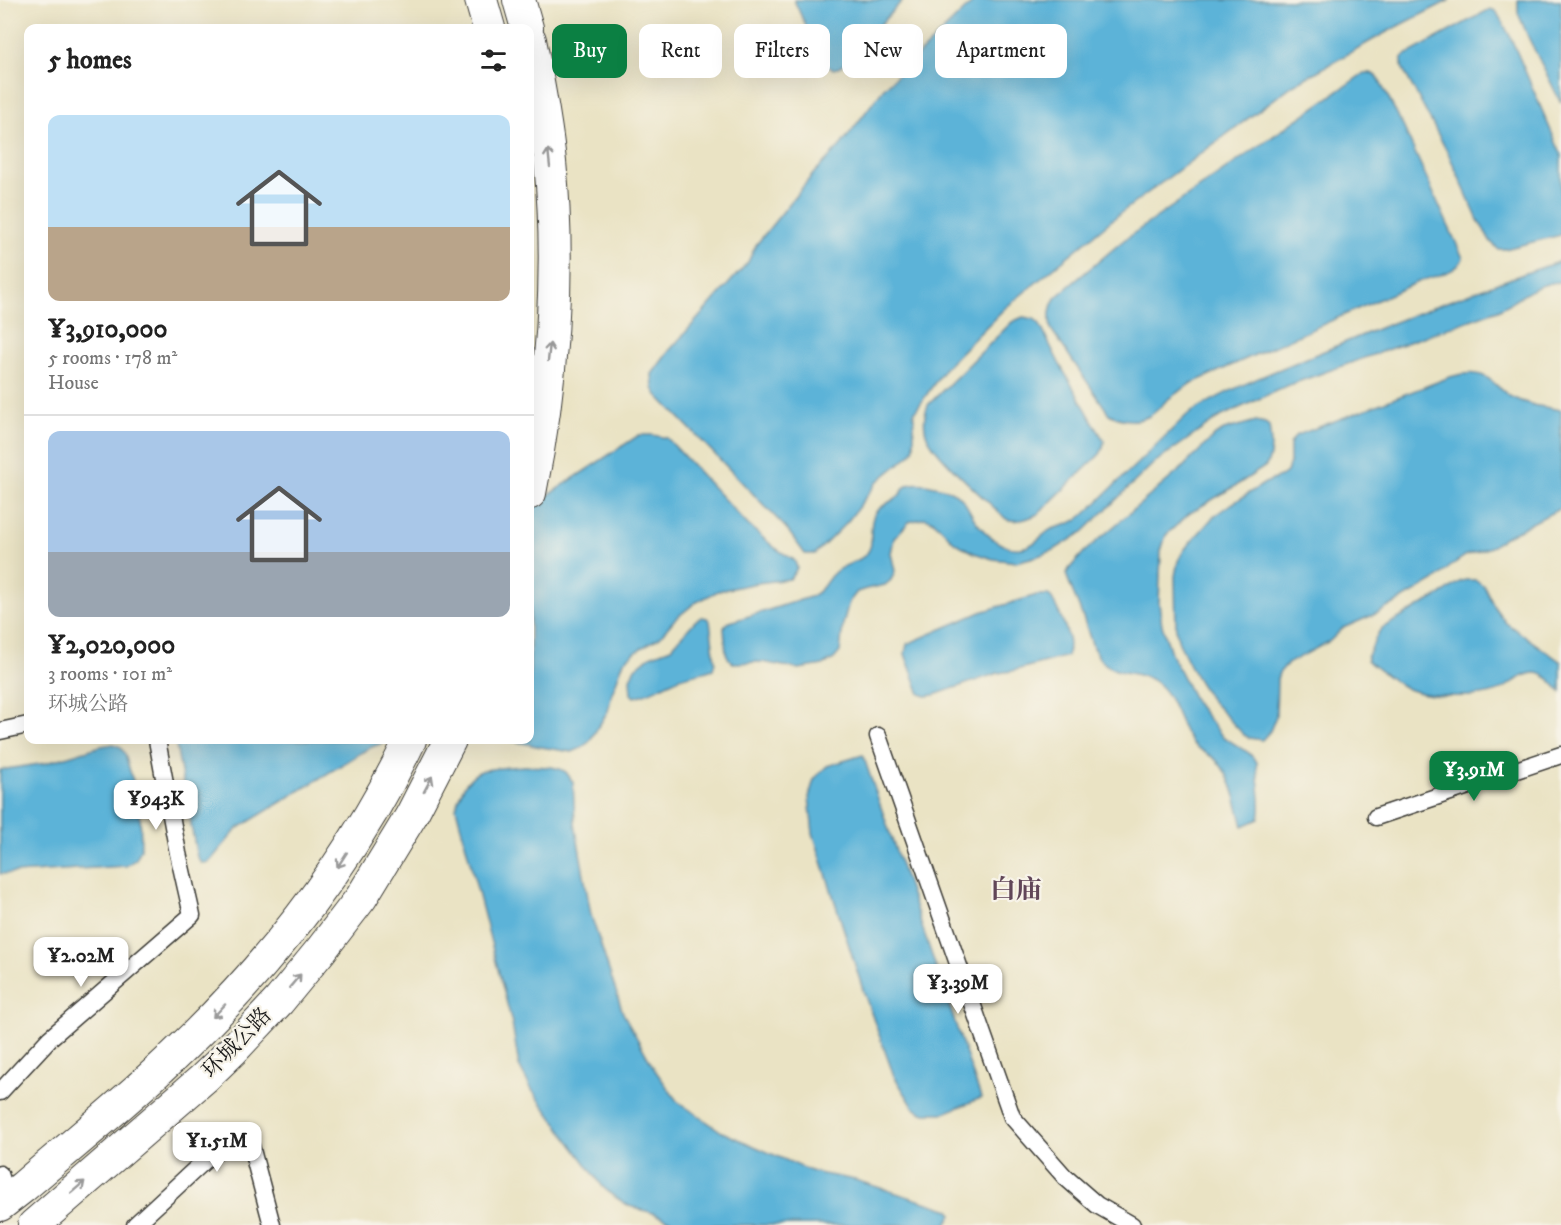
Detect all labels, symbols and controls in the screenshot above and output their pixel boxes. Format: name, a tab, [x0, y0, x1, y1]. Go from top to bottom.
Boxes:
chip: Buy	[552, 24, 627, 78]
chip: Rent	[639, 24, 722, 78]
chip: Filters	[734, 24, 830, 78]
chip: New	[842, 24, 923, 78]
chip: Apartment	[935, 24, 1067, 78]
text: 5 homes	[48, 44, 132, 77]
icon: filters	[477, 44, 510, 77]
one-way arrow	[544, 148, 555, 168]
icon: home	[225, 154, 333, 262]
text: ¥3,910,000	[48, 313, 167, 346]
one-way arrow	[544, 343, 555, 363]
text: 5 rooms · 178 m²	[48, 346, 177, 371]
text: House	[48, 371, 99, 396]
icon: home	[225, 470, 333, 578]
text: ¥2,020,000	[48, 629, 175, 662]
text: 3 rooms · 101 m²	[48, 662, 172, 687]
text: 环城公路	[48, 692, 128, 717]
pin: ¥3.91M	[1425, 751, 1523, 802]
text: ¥3.91M	[1443, 758, 1505, 783]
one-way arrow	[422, 776, 434, 793]
pin: ¥943K	[114, 780, 198, 831]
text: ¥943K	[128, 787, 184, 812]
one-way arrow	[336, 851, 348, 867]
district label: 白庙	[990, 874, 1042, 907]
pin: ¥2.02M	[32, 937, 130, 988]
text: ¥2.02M	[47, 944, 115, 969]
pin: ¥3.39M	[909, 964, 1007, 1015]
text: ¥3.39M	[927, 971, 989, 996]
one-way arrow	[288, 974, 302, 989]
street label: 环城公路	[197, 1002, 277, 1084]
one-way arrow	[212, 1003, 227, 1018]
pin: ¥1.51M	[168, 1122, 266, 1173]
text: ¥1.51M	[187, 1129, 247, 1154]
one-way arrow	[70, 1181, 86, 1194]

